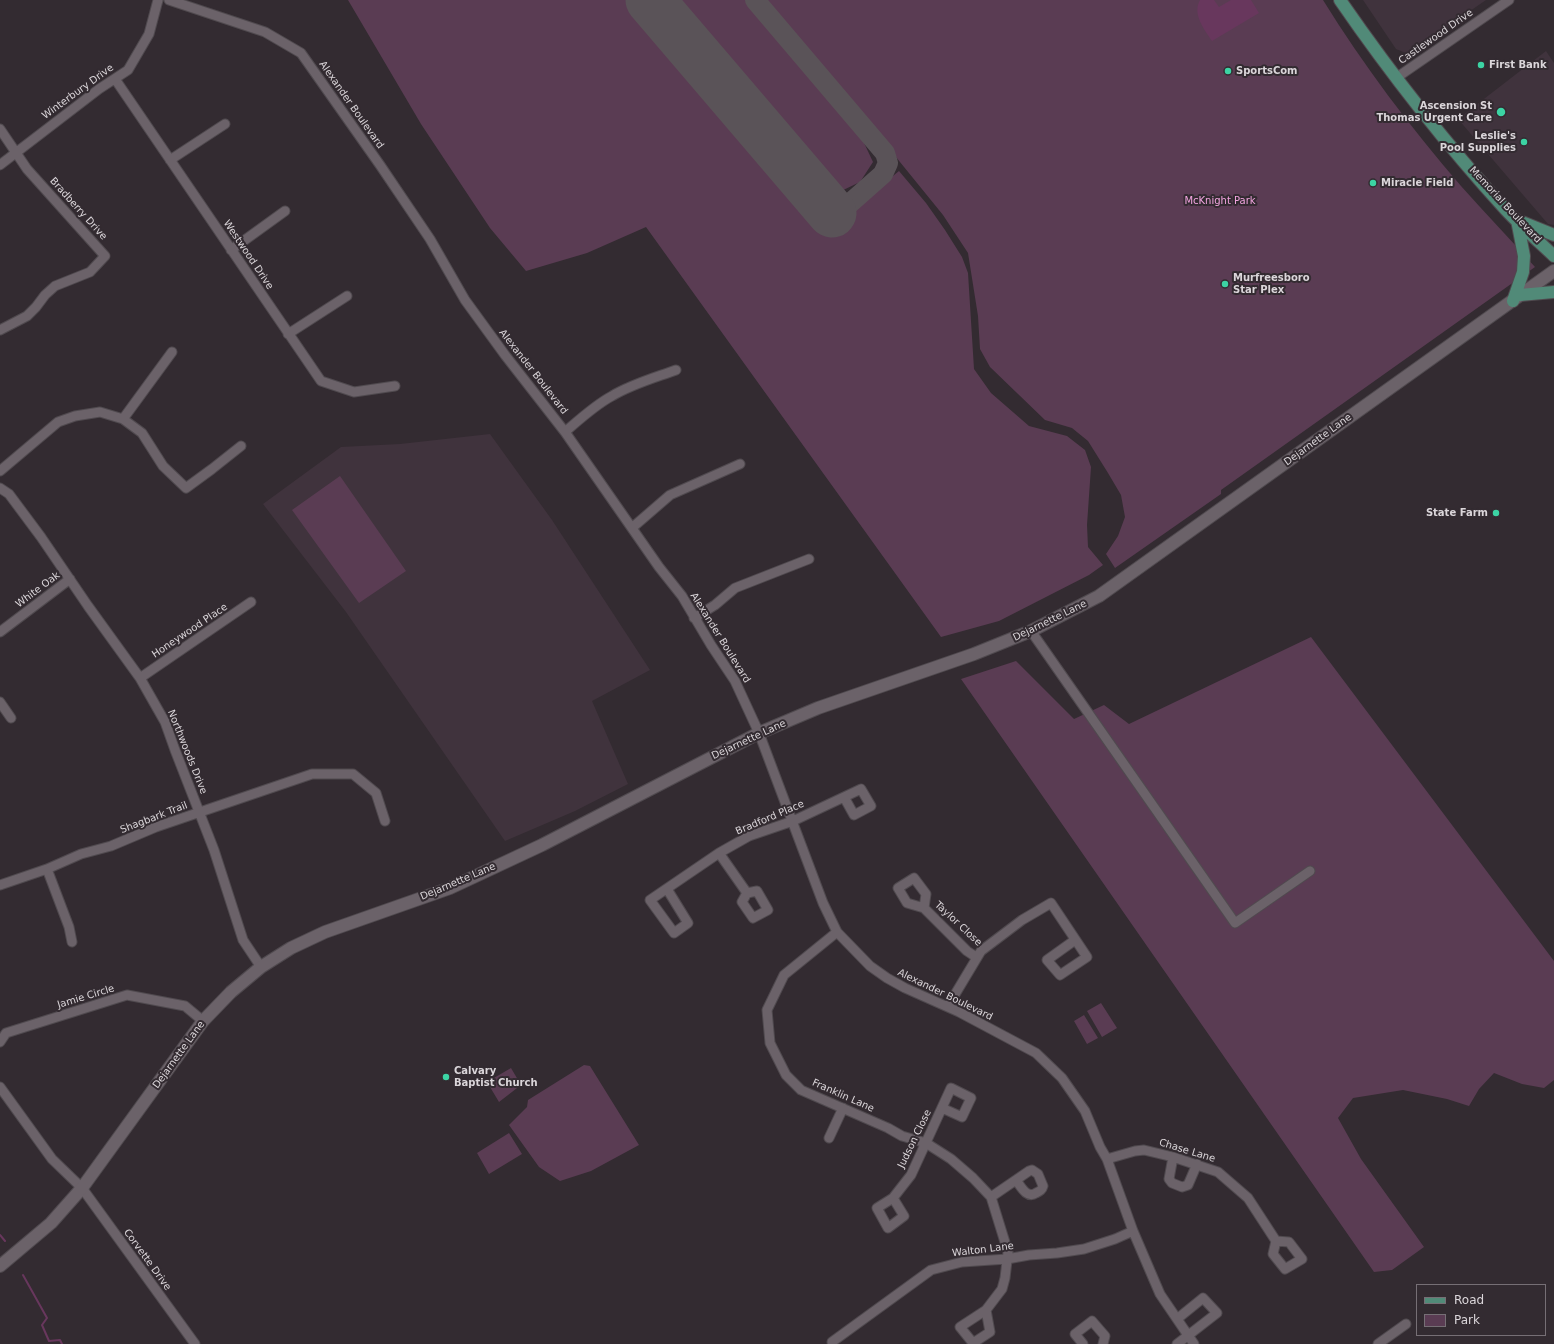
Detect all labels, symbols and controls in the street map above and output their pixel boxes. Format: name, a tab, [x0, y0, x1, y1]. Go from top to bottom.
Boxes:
street label: Castlewood Drive	[1397, 7, 1475, 67]
street label: Alexander Boulevard	[316, 59, 386, 151]
place label: First Bank	[1489, 59, 1547, 71]
marker: First Bank	[1476, 60, 1486, 70]
street label: Winterbury Drive	[40, 62, 116, 122]
place label: SportsCom	[1236, 65, 1298, 77]
marker: SportsCom	[1223, 66, 1233, 76]
place label: Ascension St Thomas Urgent Care	[1376, 100, 1492, 124]
marker: Ascension St Thomas Urgent Care	[1495, 106, 1507, 118]
place label: Leslie's Pool Supplies	[1440, 130, 1516, 154]
marker: Leslie's Pool Supplies	[1519, 137, 1529, 147]
street label: Memorial Boulevard	[1466, 164, 1544, 246]
street label: Bradberry Drive	[47, 175, 109, 243]
place label: Miracle Field	[1381, 177, 1453, 189]
marker: Miracle Field	[1368, 178, 1378, 188]
park label: McKnight Park	[1184, 195, 1256, 207]
street label: Westwood Drive	[220, 218, 276, 292]
place label: Murfreesboro Star Plex	[1233, 272, 1310, 296]
marker: Murfreesboro Star Plex	[1220, 279, 1230, 289]
street label: Alexander Boulevard	[496, 327, 570, 417]
street label: Dejarnette Lane	[1282, 411, 1354, 469]
place label: State Farm	[1426, 507, 1488, 519]
marker: State Farm	[1491, 508, 1501, 518]
street label: White Oak	[14, 570, 62, 610]
street label: Alexander Boulevard	[687, 591, 753, 685]
street label: Dejarnette Lane	[1011, 598, 1089, 644]
street label: Honeywood Place	[150, 601, 230, 661]
street label: Northwoods Drive	[165, 708, 209, 796]
street label: Dejarnette Lane	[710, 718, 788, 762]
street label: Bradford Place	[734, 798, 806, 838]
street label: Shagbark Trail	[119, 800, 189, 836]
street label: Dejarnette Lane	[419, 861, 497, 903]
street label: Taylor Close	[932, 899, 984, 949]
street label: Alexander Boulevard	[895, 967, 995, 1023]
street label: Jamie Circle	[56, 983, 116, 1011]
street label: Dejarnette Lane	[150, 1019, 208, 1091]
place label: Calvary Baptist Church	[454, 1065, 538, 1088]
marker: Calvary Baptist Church	[441, 1072, 451, 1082]
street label: Franklin Lane	[810, 1077, 876, 1115]
street label: Judson Close	[896, 1108, 934, 1170]
street label: Chase Lane	[1157, 1137, 1217, 1165]
street label: Corvette Drive	[121, 1227, 173, 1293]
street label: Walton Lane	[952, 1240, 1014, 1260]
legend	[1416, 1284, 1546, 1336]
text: Road	[1454, 1293, 1484, 1307]
text: Park	[1454, 1313, 1480, 1327]

